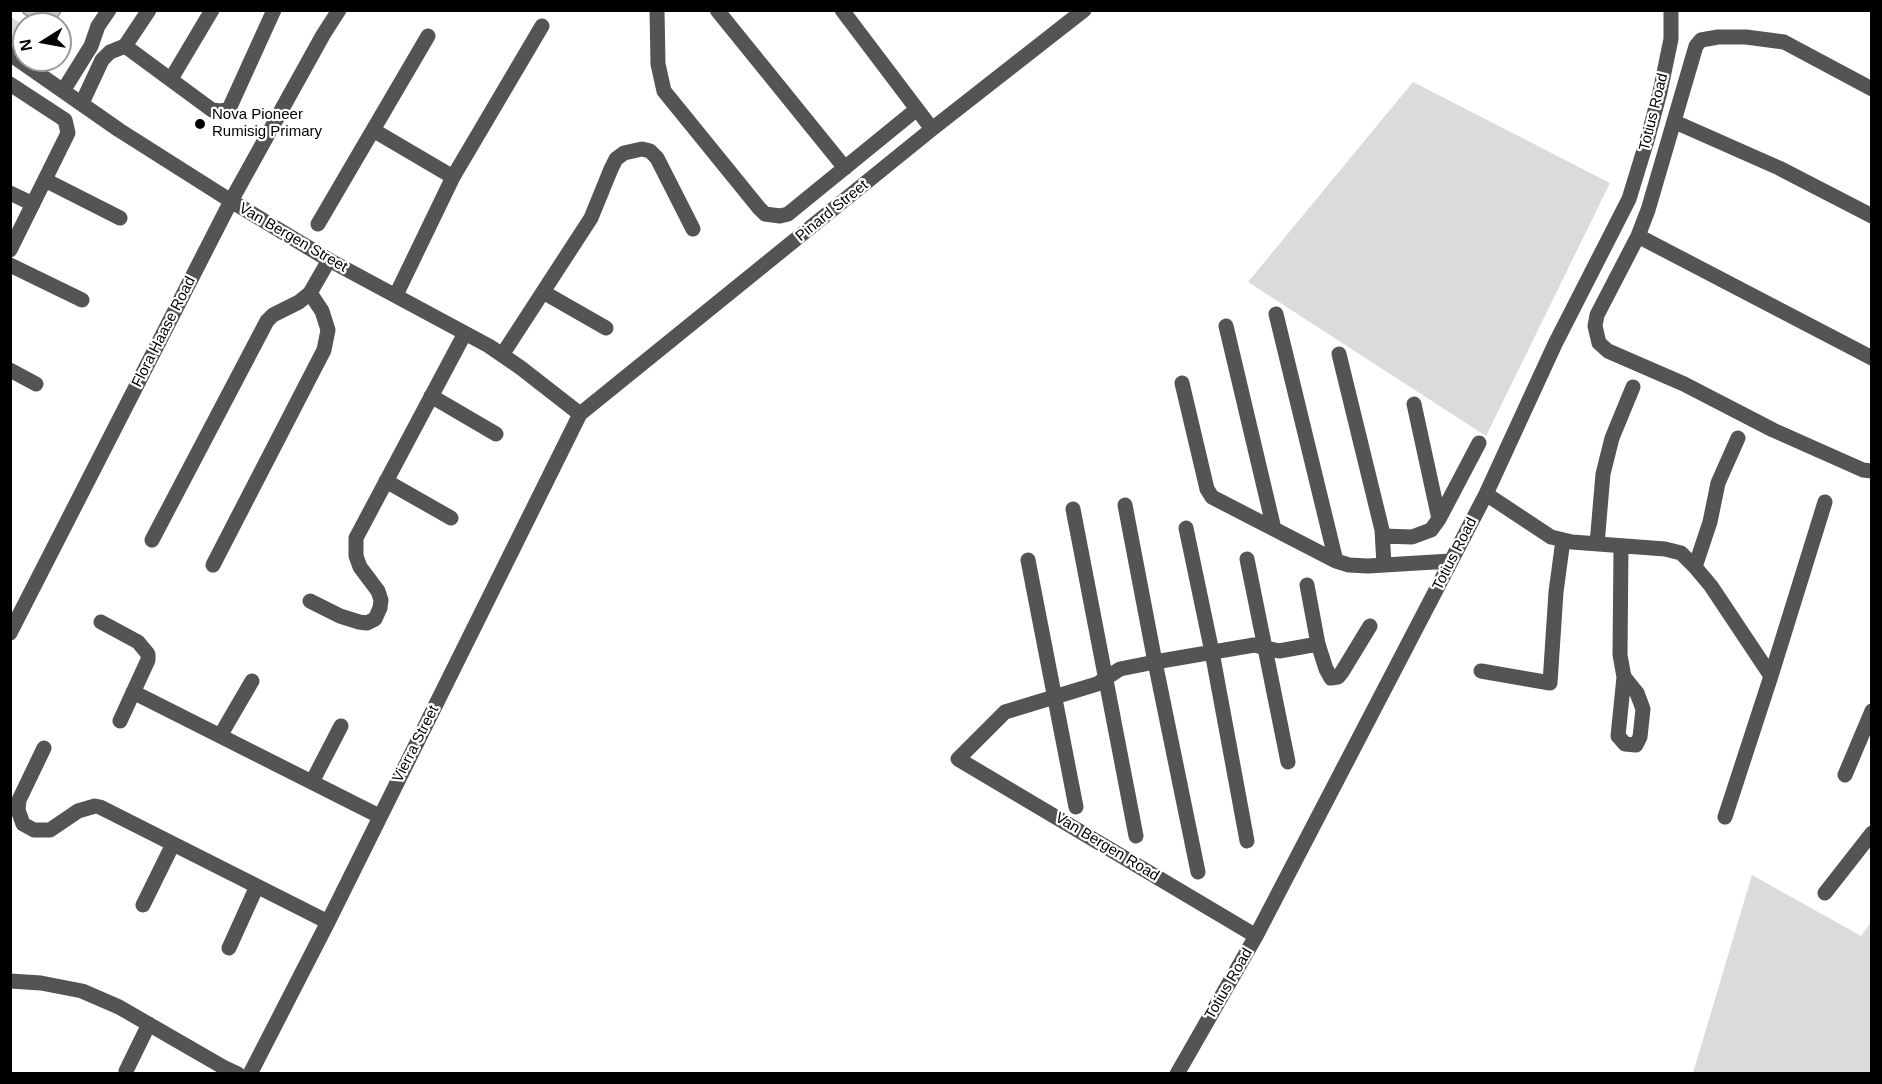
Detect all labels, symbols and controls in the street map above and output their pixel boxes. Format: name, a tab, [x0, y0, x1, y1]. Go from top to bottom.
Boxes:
north arrow	[12, 12, 72, 72]
text: N	[16, 38, 35, 52]
street label: Totius Road	[1636, 71, 1672, 153]
place label: Nova Pioneer Rumisig Primary	[212, 106, 322, 141]
marker: Nova Pioneer Rumisig Primary	[193, 117, 207, 131]
street label: Pinard Street	[792, 176, 872, 246]
street label: Van Bergen Street	[236, 200, 350, 276]
street label: Flora Haase Road	[128, 274, 200, 390]
street label: Totius Road	[1429, 515, 1481, 593]
street label: Vierra Street	[389, 703, 443, 785]
street label: Van Bergen Road	[1052, 809, 1162, 885]
street label: Totius Road	[1201, 945, 1257, 1023]

